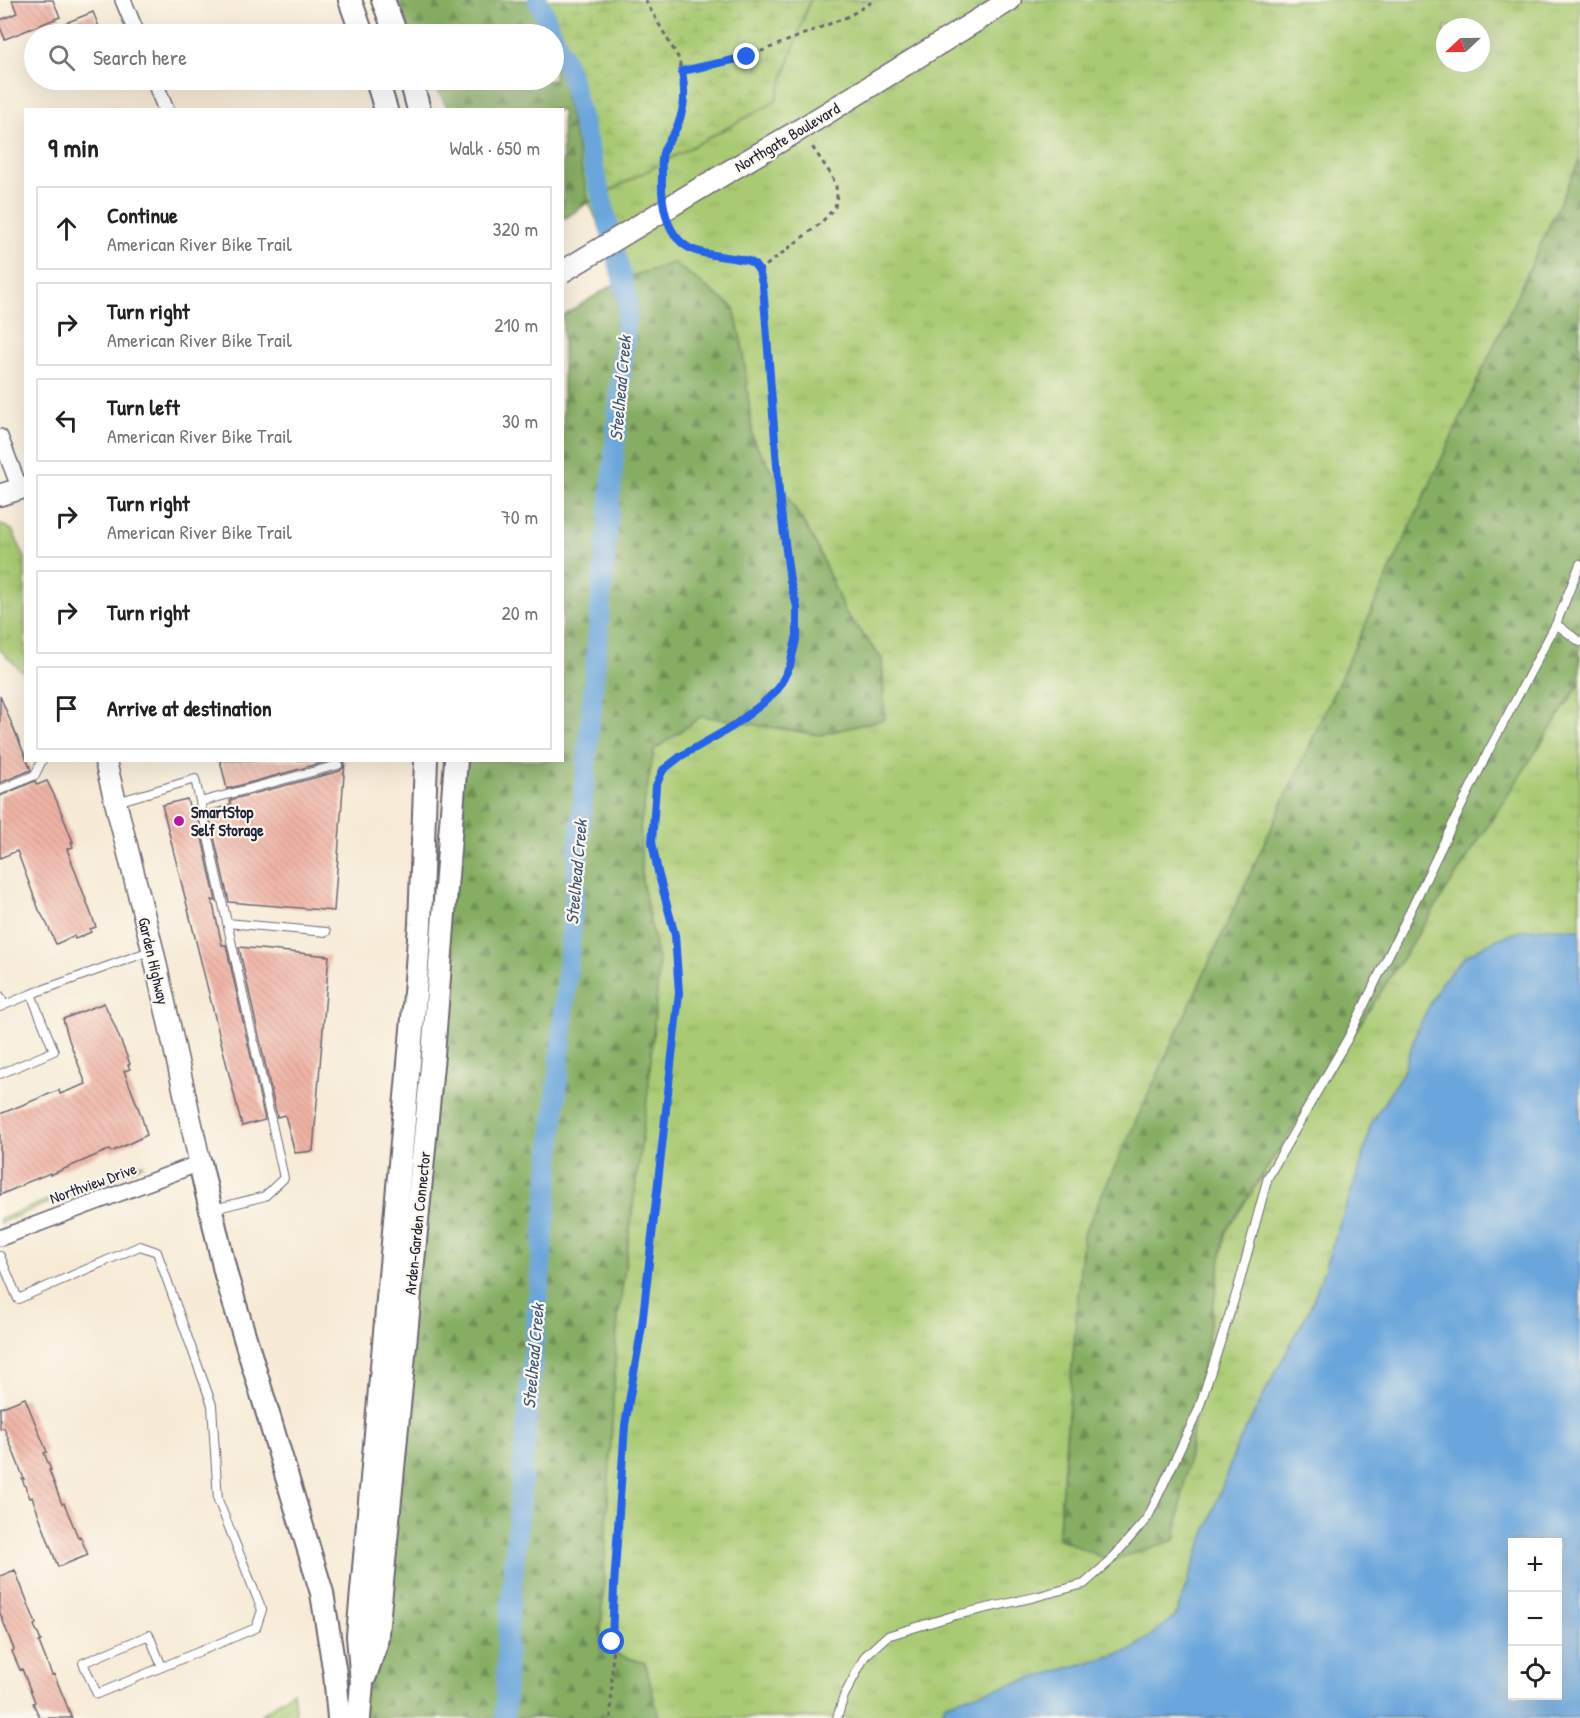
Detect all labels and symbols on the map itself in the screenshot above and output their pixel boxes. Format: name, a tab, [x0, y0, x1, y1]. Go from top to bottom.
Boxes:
north arrow	[1436, 18, 1490, 72]
route end	[733, 43, 759, 69]
street label: Northgate Boulevard	[730, 97, 844, 177]
water label: Steelhead Creek	[603, 333, 637, 441]
place label: SmartStop Self Storage	[191, 801, 264, 842]
marker: SmartStop Self Storage	[172, 814, 186, 828]
water label: Steelhead Creek	[559, 817, 593, 925]
street label: Garden Highway	[133, 915, 175, 1007]
street label: Arden-Garden Connector	[399, 1150, 435, 1296]
street label: Northview Drive	[47, 1157, 140, 1209]
water label: Steelhead Creek	[516, 1301, 550, 1409]
route start	[598, 1628, 624, 1654]

